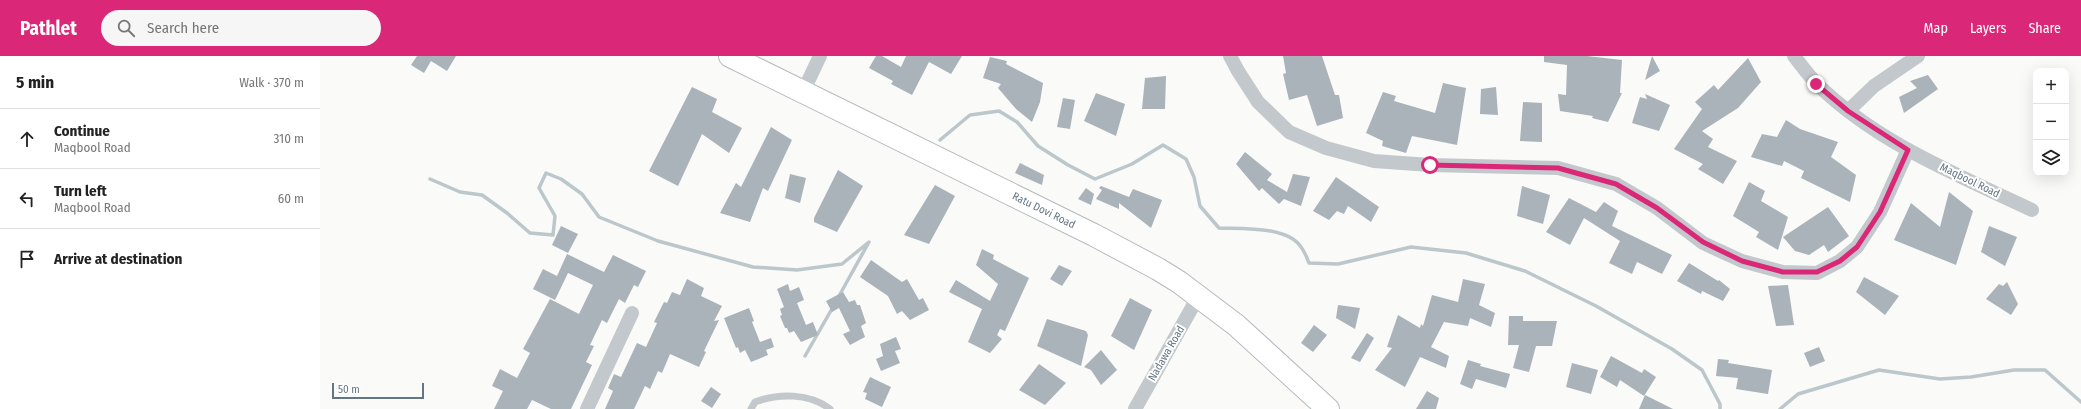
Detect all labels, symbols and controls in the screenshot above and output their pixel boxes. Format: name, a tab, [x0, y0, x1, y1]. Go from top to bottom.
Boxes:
search box	[101, 10, 381, 46]
text: Pathlet	[20, 17, 77, 40]
icon: search	[115, 17, 137, 39]
text: Search here	[147, 19, 219, 37]
text: Map	[1924, 20, 1948, 37]
text: Layers	[1970, 20, 2006, 37]
text: Share	[2028, 20, 2061, 37]
map controls	[2033, 68, 2069, 176]
button: +	[2033, 68, 2069, 104]
text: 5 min	[16, 72, 54, 93]
text: Walk · 370 m	[239, 75, 304, 90]
route end	[1807, 75, 1825, 93]
button: −	[2033, 104, 2069, 140]
text: Continue	[54, 122, 110, 140]
icon: ahead	[16, 128, 38, 150]
text: 310 m	[274, 131, 304, 146]
text: Maqbool Road	[54, 140, 131, 155]
button: layers	[2033, 140, 2069, 176]
route start	[1421, 156, 1439, 174]
street label: Maqbool Road	[1938, 160, 2002, 201]
text: Turn left	[54, 182, 107, 200]
icon: left	[16, 188, 38, 210]
street label: Ratu Dovi Road	[1010, 190, 1077, 231]
text: 60 m	[278, 191, 304, 206]
text: Maqbool Road	[54, 200, 131, 215]
icon: arrive	[16, 248, 38, 270]
text: Arrive at destination	[54, 250, 182, 268]
street label: Nadawa Road	[1146, 324, 1187, 383]
scale bar	[332, 381, 424, 400]
text: 50 m	[338, 383, 360, 396]

